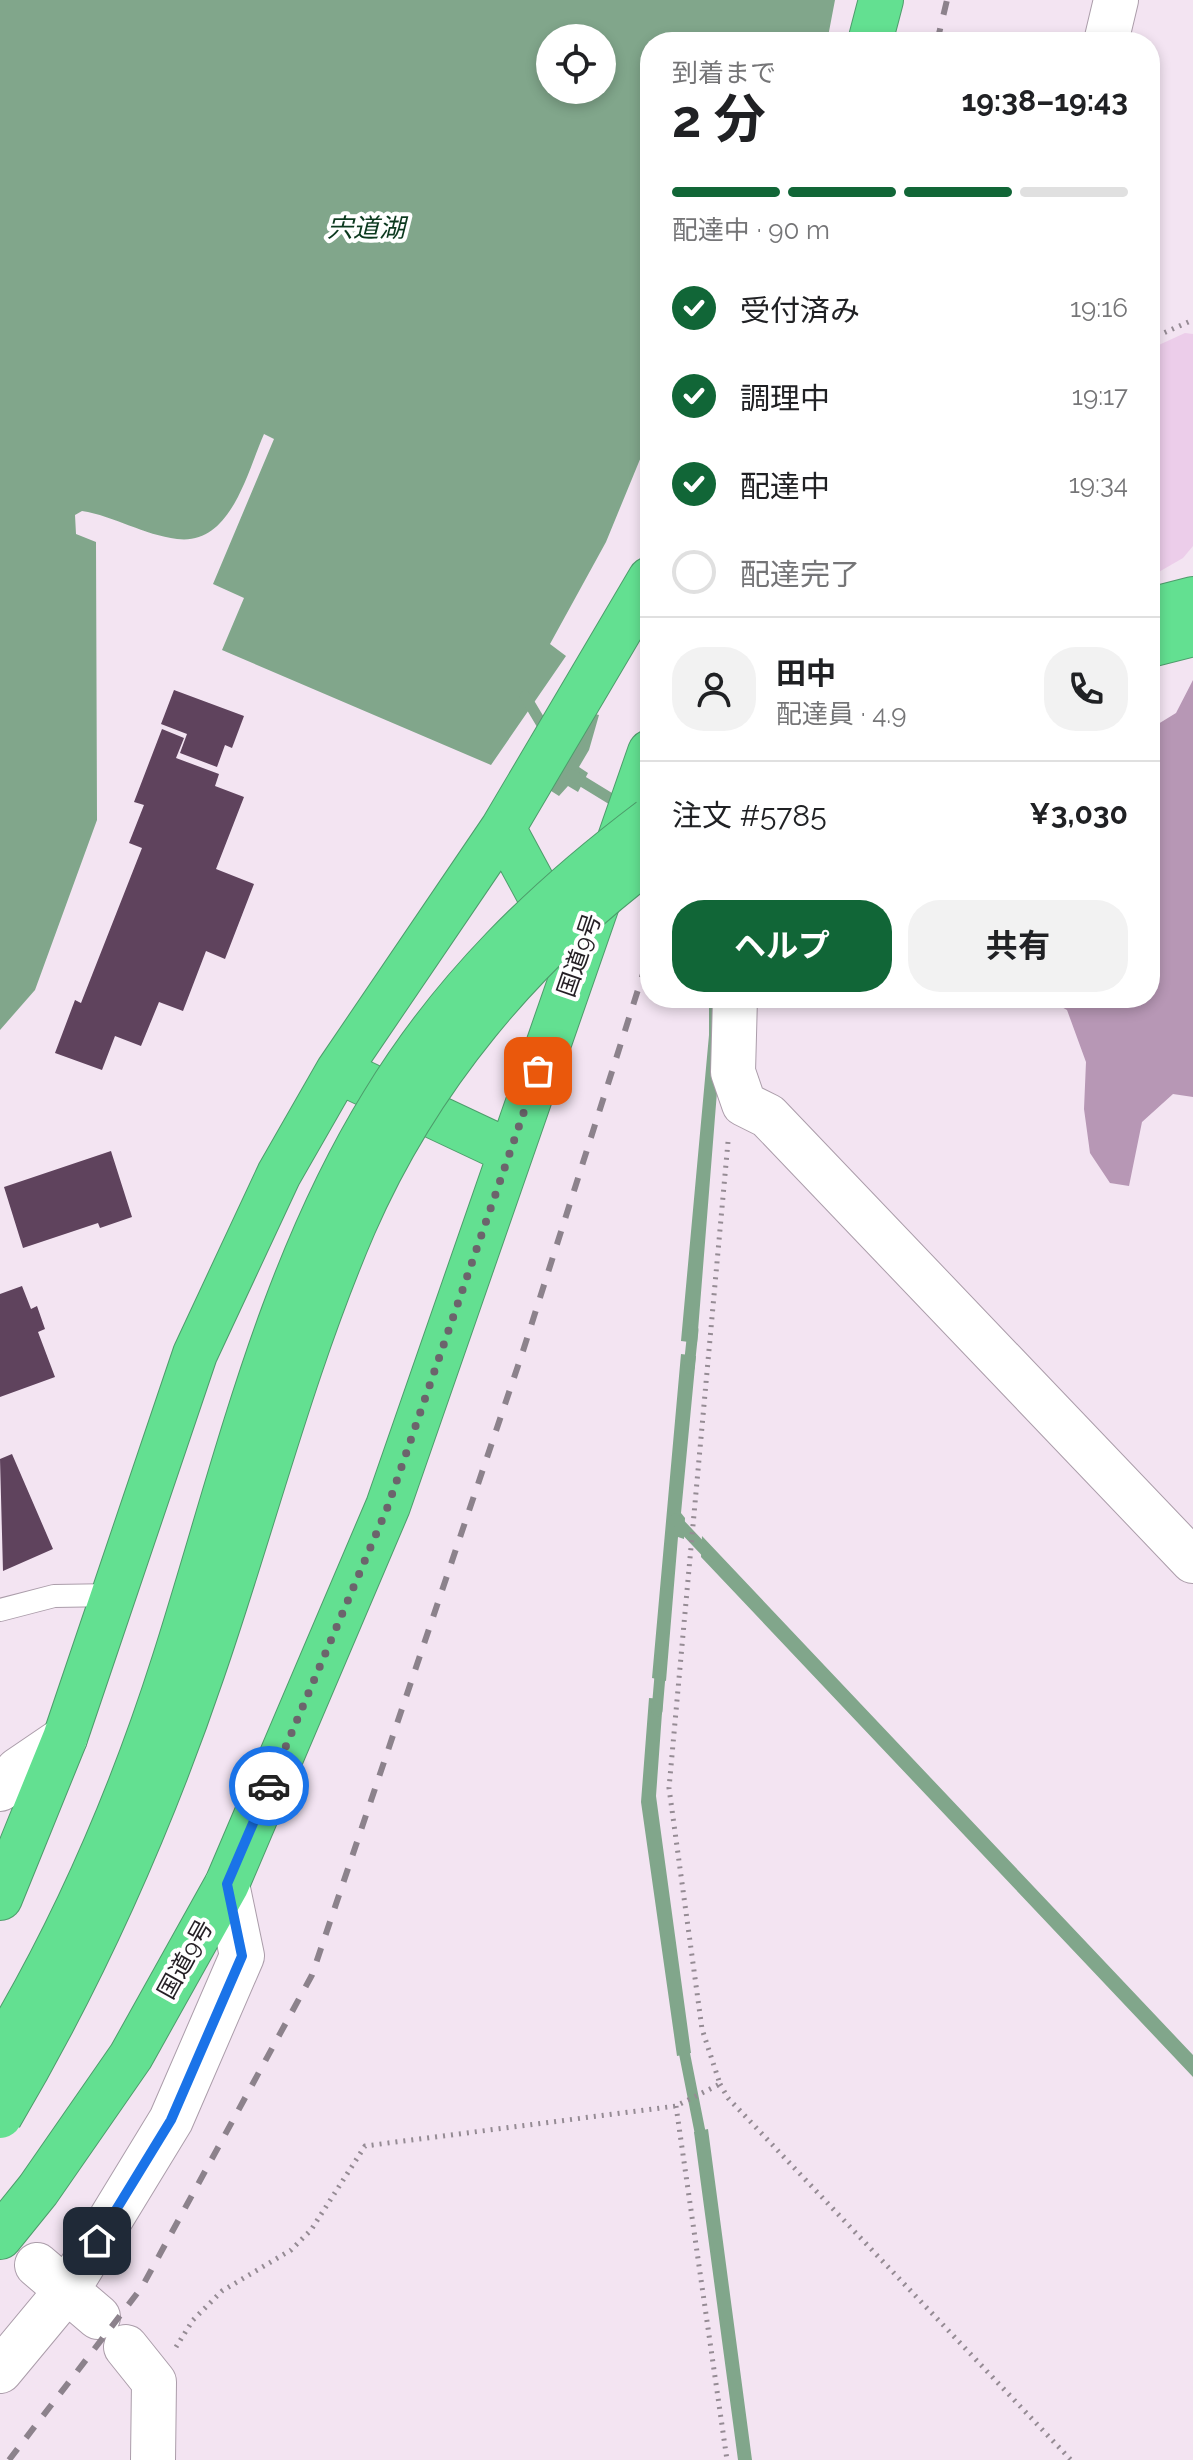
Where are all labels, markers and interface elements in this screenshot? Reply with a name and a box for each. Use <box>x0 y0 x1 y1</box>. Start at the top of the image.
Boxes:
map controls <box>536 24 616 104</box>
button: locate <box>536 24 616 104</box>
text: 到着まで <box>672 58 776 88</box>
text: 19:38–19:43 <box>961 83 1128 118</box>
text: 2 分 <box>672 88 766 149</box>
water label: 宍道湖 <box>327 213 409 243</box>
text: 配達中 · 90 m <box>672 215 830 245</box>
icon: check <box>672 286 716 330</box>
text: 受付済み <box>740 293 860 328</box>
text: 19:16 <box>1070 293 1128 323</box>
icon: check <box>672 374 716 418</box>
text: 調理中 <box>740 381 830 416</box>
text: 19:17 <box>1072 381 1128 411</box>
icon: check <box>672 462 716 506</box>
text: 配達中 <box>740 469 830 504</box>
text: 19:34 <box>1069 469 1128 499</box>
text: 配達完了 <box>740 557 860 592</box>
button: person <box>672 647 756 731</box>
button: phone <box>1044 647 1128 731</box>
text: 田中 <box>776 656 836 691</box>
text: 配達員 · 4.9 <box>776 699 907 729</box>
text: ¥3,030 <box>1029 796 1128 831</box>
text: 注文 #5785 <box>672 798 827 833</box>
button: ヘルプ <box>672 900 892 992</box>
button: 共有 <box>908 900 1128 992</box>
street label: 国道9号 <box>551 910 607 1000</box>
pin <box>504 1037 572 1105</box>
icon: bag <box>516 1049 560 1093</box>
courier <box>229 1746 309 1826</box>
icon: car <box>247 1764 291 1808</box>
street label: 国道9号 <box>151 1914 219 2004</box>
pin <box>63 2207 131 2275</box>
icon: home <box>75 2219 119 2263</box>

